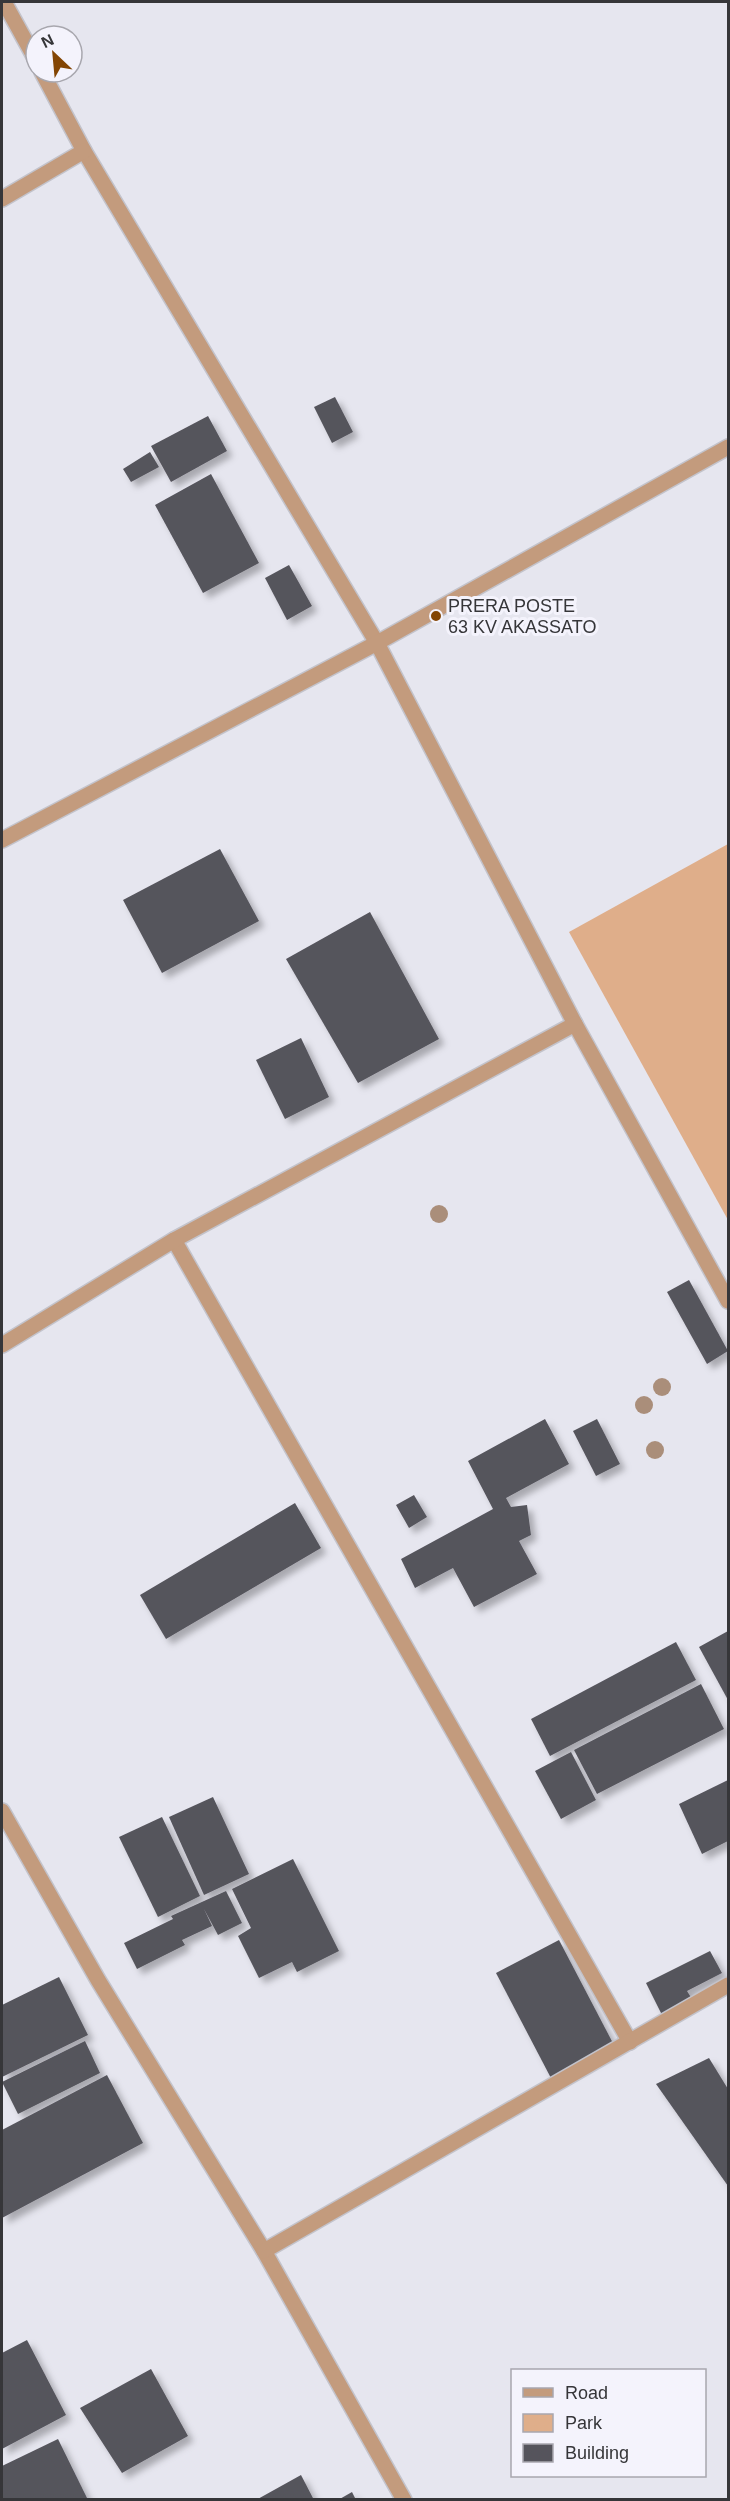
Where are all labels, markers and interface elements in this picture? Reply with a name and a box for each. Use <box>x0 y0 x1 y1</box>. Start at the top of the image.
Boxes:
north arrow <box>24 24 84 84</box>
text: N <box>39 31 57 51</box>
place label: PRERA POSTE 63 KV AKASSATO <box>448 596 596 637</box>
marker: PRERA POSTE 63 KV AKASSATO <box>429 609 443 623</box>
legend <box>511 2369 706 2477</box>
text: Road <box>565 2383 608 2403</box>
text: Park <box>565 2413 603 2433</box>
text: Building <box>565 2443 629 2463</box>

